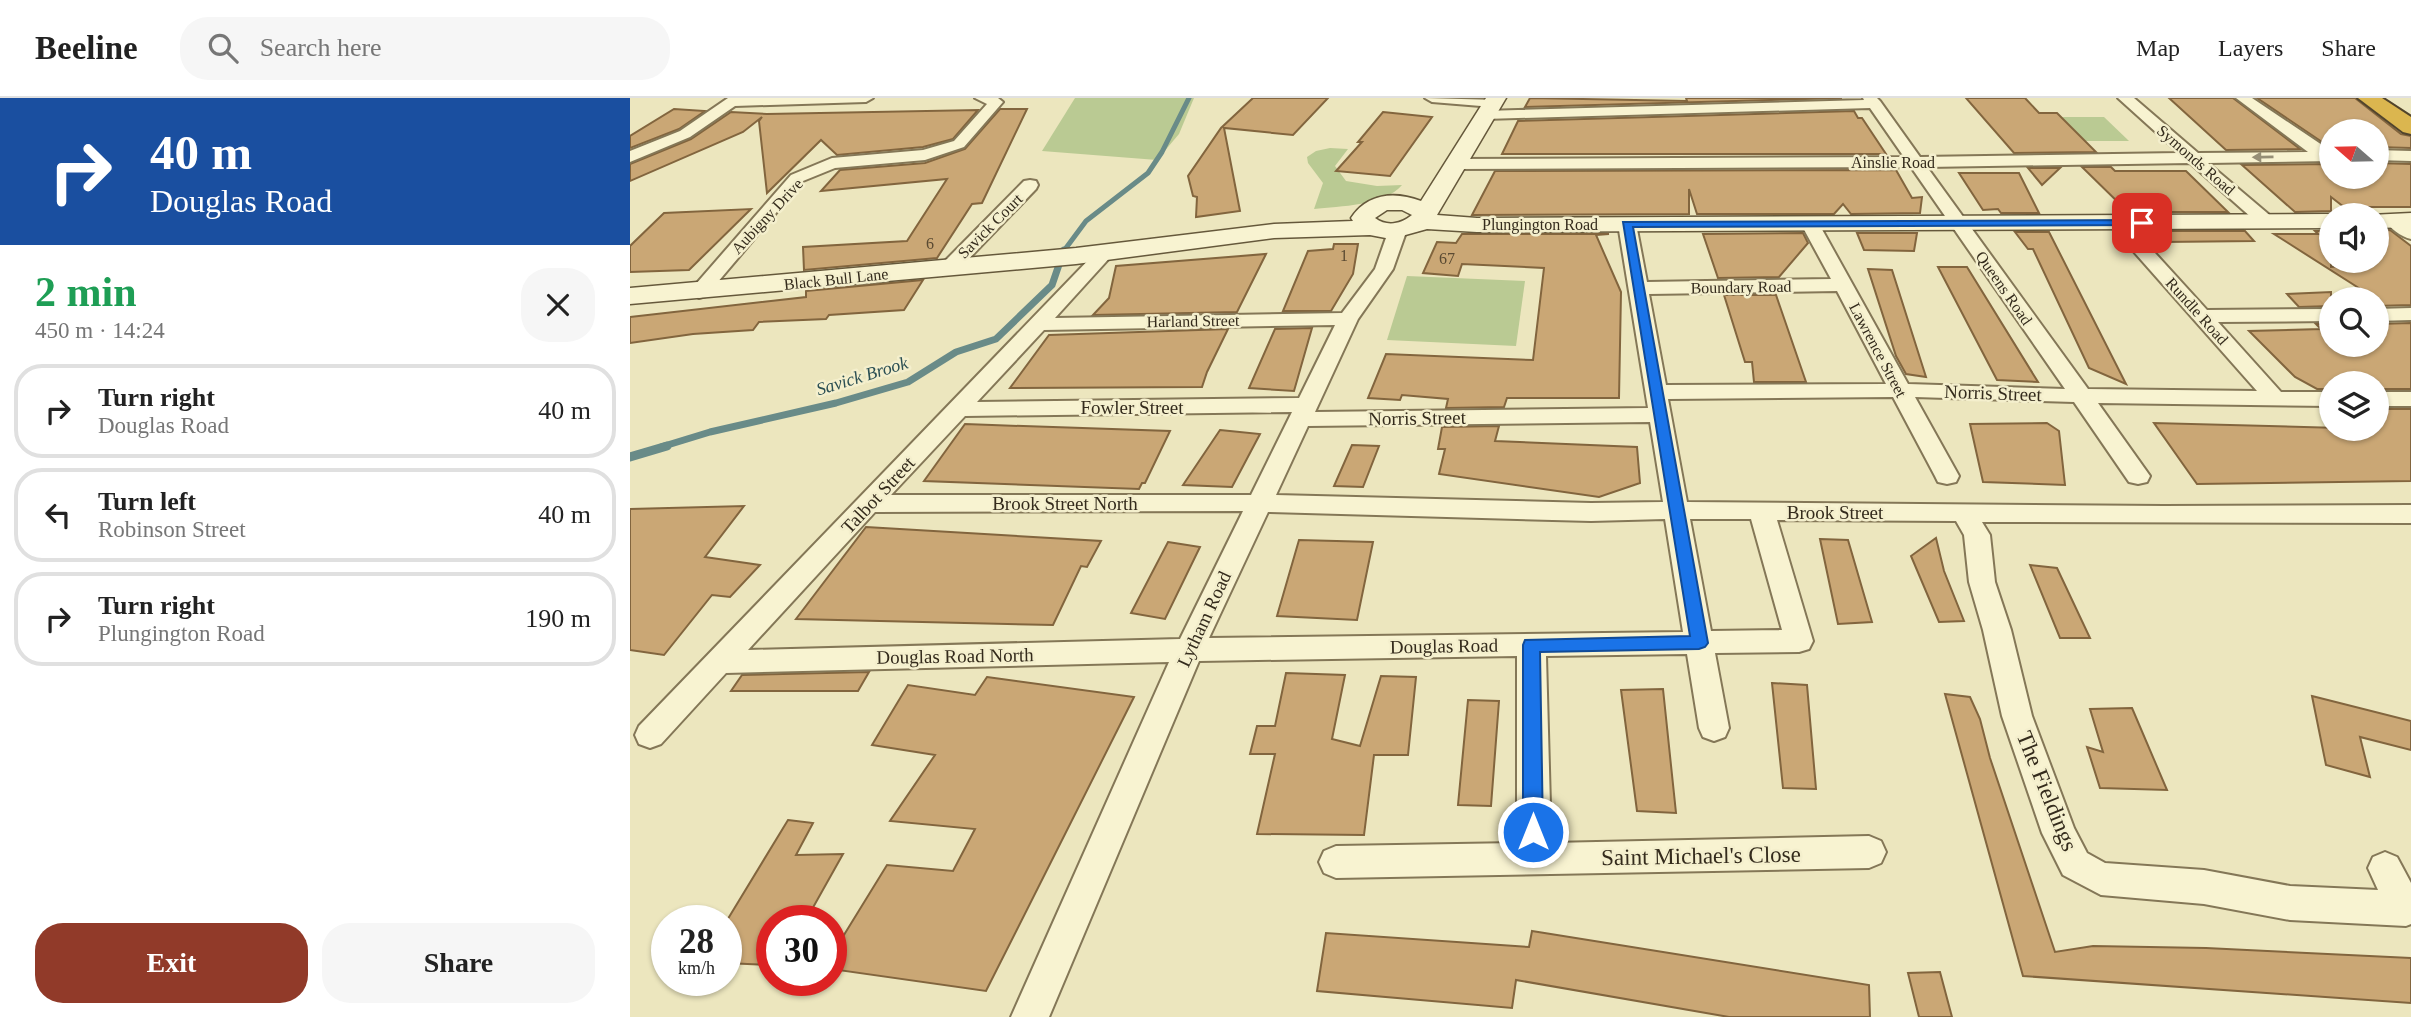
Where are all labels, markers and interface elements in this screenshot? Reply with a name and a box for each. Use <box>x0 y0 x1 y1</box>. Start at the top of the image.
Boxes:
search box <box>180 17 670 80</box>
icon: search <box>204 29 242 67</box>
text: Beeline <box>35 30 138 66</box>
text: Search here <box>260 33 382 62</box>
text: Map <box>2136 35 2180 61</box>
text: Layers <box>2218 35 2283 61</box>
text: Share <box>2321 35 2376 61</box>
north arrow <box>2319 119 2389 189</box>
map controls <box>2319 119 2389 441</box>
street label: Symonds Road <box>2153 122 2238 199</box>
text: 40 m <box>150 125 252 180</box>
icon: right <box>35 126 126 217</box>
one-way arrow <box>2252 151 2274 163</box>
street label: Ainslie Road <box>1851 154 1935 171</box>
street label: Aubigny Drive <box>728 175 807 258</box>
text: Douglas Road <box>150 183 332 219</box>
street label: Savick Court <box>954 190 1026 262</box>
pin <box>2112 193 2172 253</box>
button: sound <box>2319 203 2389 273</box>
icon: arrive <box>2123 204 2161 242</box>
street label: Plungington Road <box>1482 216 1598 234</box>
house number: 6 <box>926 235 934 252</box>
house number: 1 <box>1340 247 1348 264</box>
street label: Queens Road <box>1972 248 2036 328</box>
house number: 67 <box>1439 250 1455 267</box>
street label: Black Bull Lane <box>783 265 889 293</box>
button: close <box>521 268 595 342</box>
text: 2 min <box>35 269 137 315</box>
street label: Rundle Road <box>2163 274 2231 348</box>
street label: Boundary Road <box>1690 278 1792 297</box>
button: search <box>2319 287 2389 357</box>
street label: Lawrence Street <box>1846 300 1910 401</box>
street label: Harland Street <box>1146 312 1240 330</box>
text: 450 m · 14:24 <box>35 318 165 343</box>
water label: Savick Brook <box>814 352 911 399</box>
button: layers <box>2319 371 2389 441</box>
street label: Norris Street <box>1944 381 2043 405</box>
text: Turn right <box>98 383 215 412</box>
icon: right <box>39 392 77 430</box>
text: 40 m <box>538 396 591 425</box>
street label: Fowler Street <box>1081 397 1184 418</box>
street label: Norris Street <box>1368 407 1467 429</box>
text: Douglas Road <box>98 413 229 438</box>
street label: Talbot Street <box>837 452 919 538</box>
text: Turn left <box>98 487 196 516</box>
street label: Brook Street North <box>992 493 1138 514</box>
icon: left <box>39 496 77 534</box>
text: 40 m <box>538 500 591 529</box>
street label: Brook Street <box>1787 502 1884 523</box>
text: Robinson Street <box>98 517 246 542</box>
street label: Lytham Road <box>1173 567 1235 670</box>
text: Turn right <box>98 591 215 620</box>
icon: right <box>39 600 77 638</box>
text: 190 m <box>525 604 591 633</box>
text: Plungington Road <box>98 621 265 646</box>
street label: Douglas Road <box>1390 635 1499 657</box>
street label: Douglas Road North <box>876 644 1034 668</box>
street label: The Fieldings <box>2012 727 2082 855</box>
position arrow <box>1496 795 1570 869</box>
street label: Saint Michael's Close <box>1601 842 1801 870</box>
speed limit sign: 30 <box>756 905 847 996</box>
text: 28 <box>679 922 714 961</box>
button: Exit <box>35 923 308 1003</box>
button: Share <box>322 923 595 1003</box>
text: km/h <box>678 958 715 978</box>

